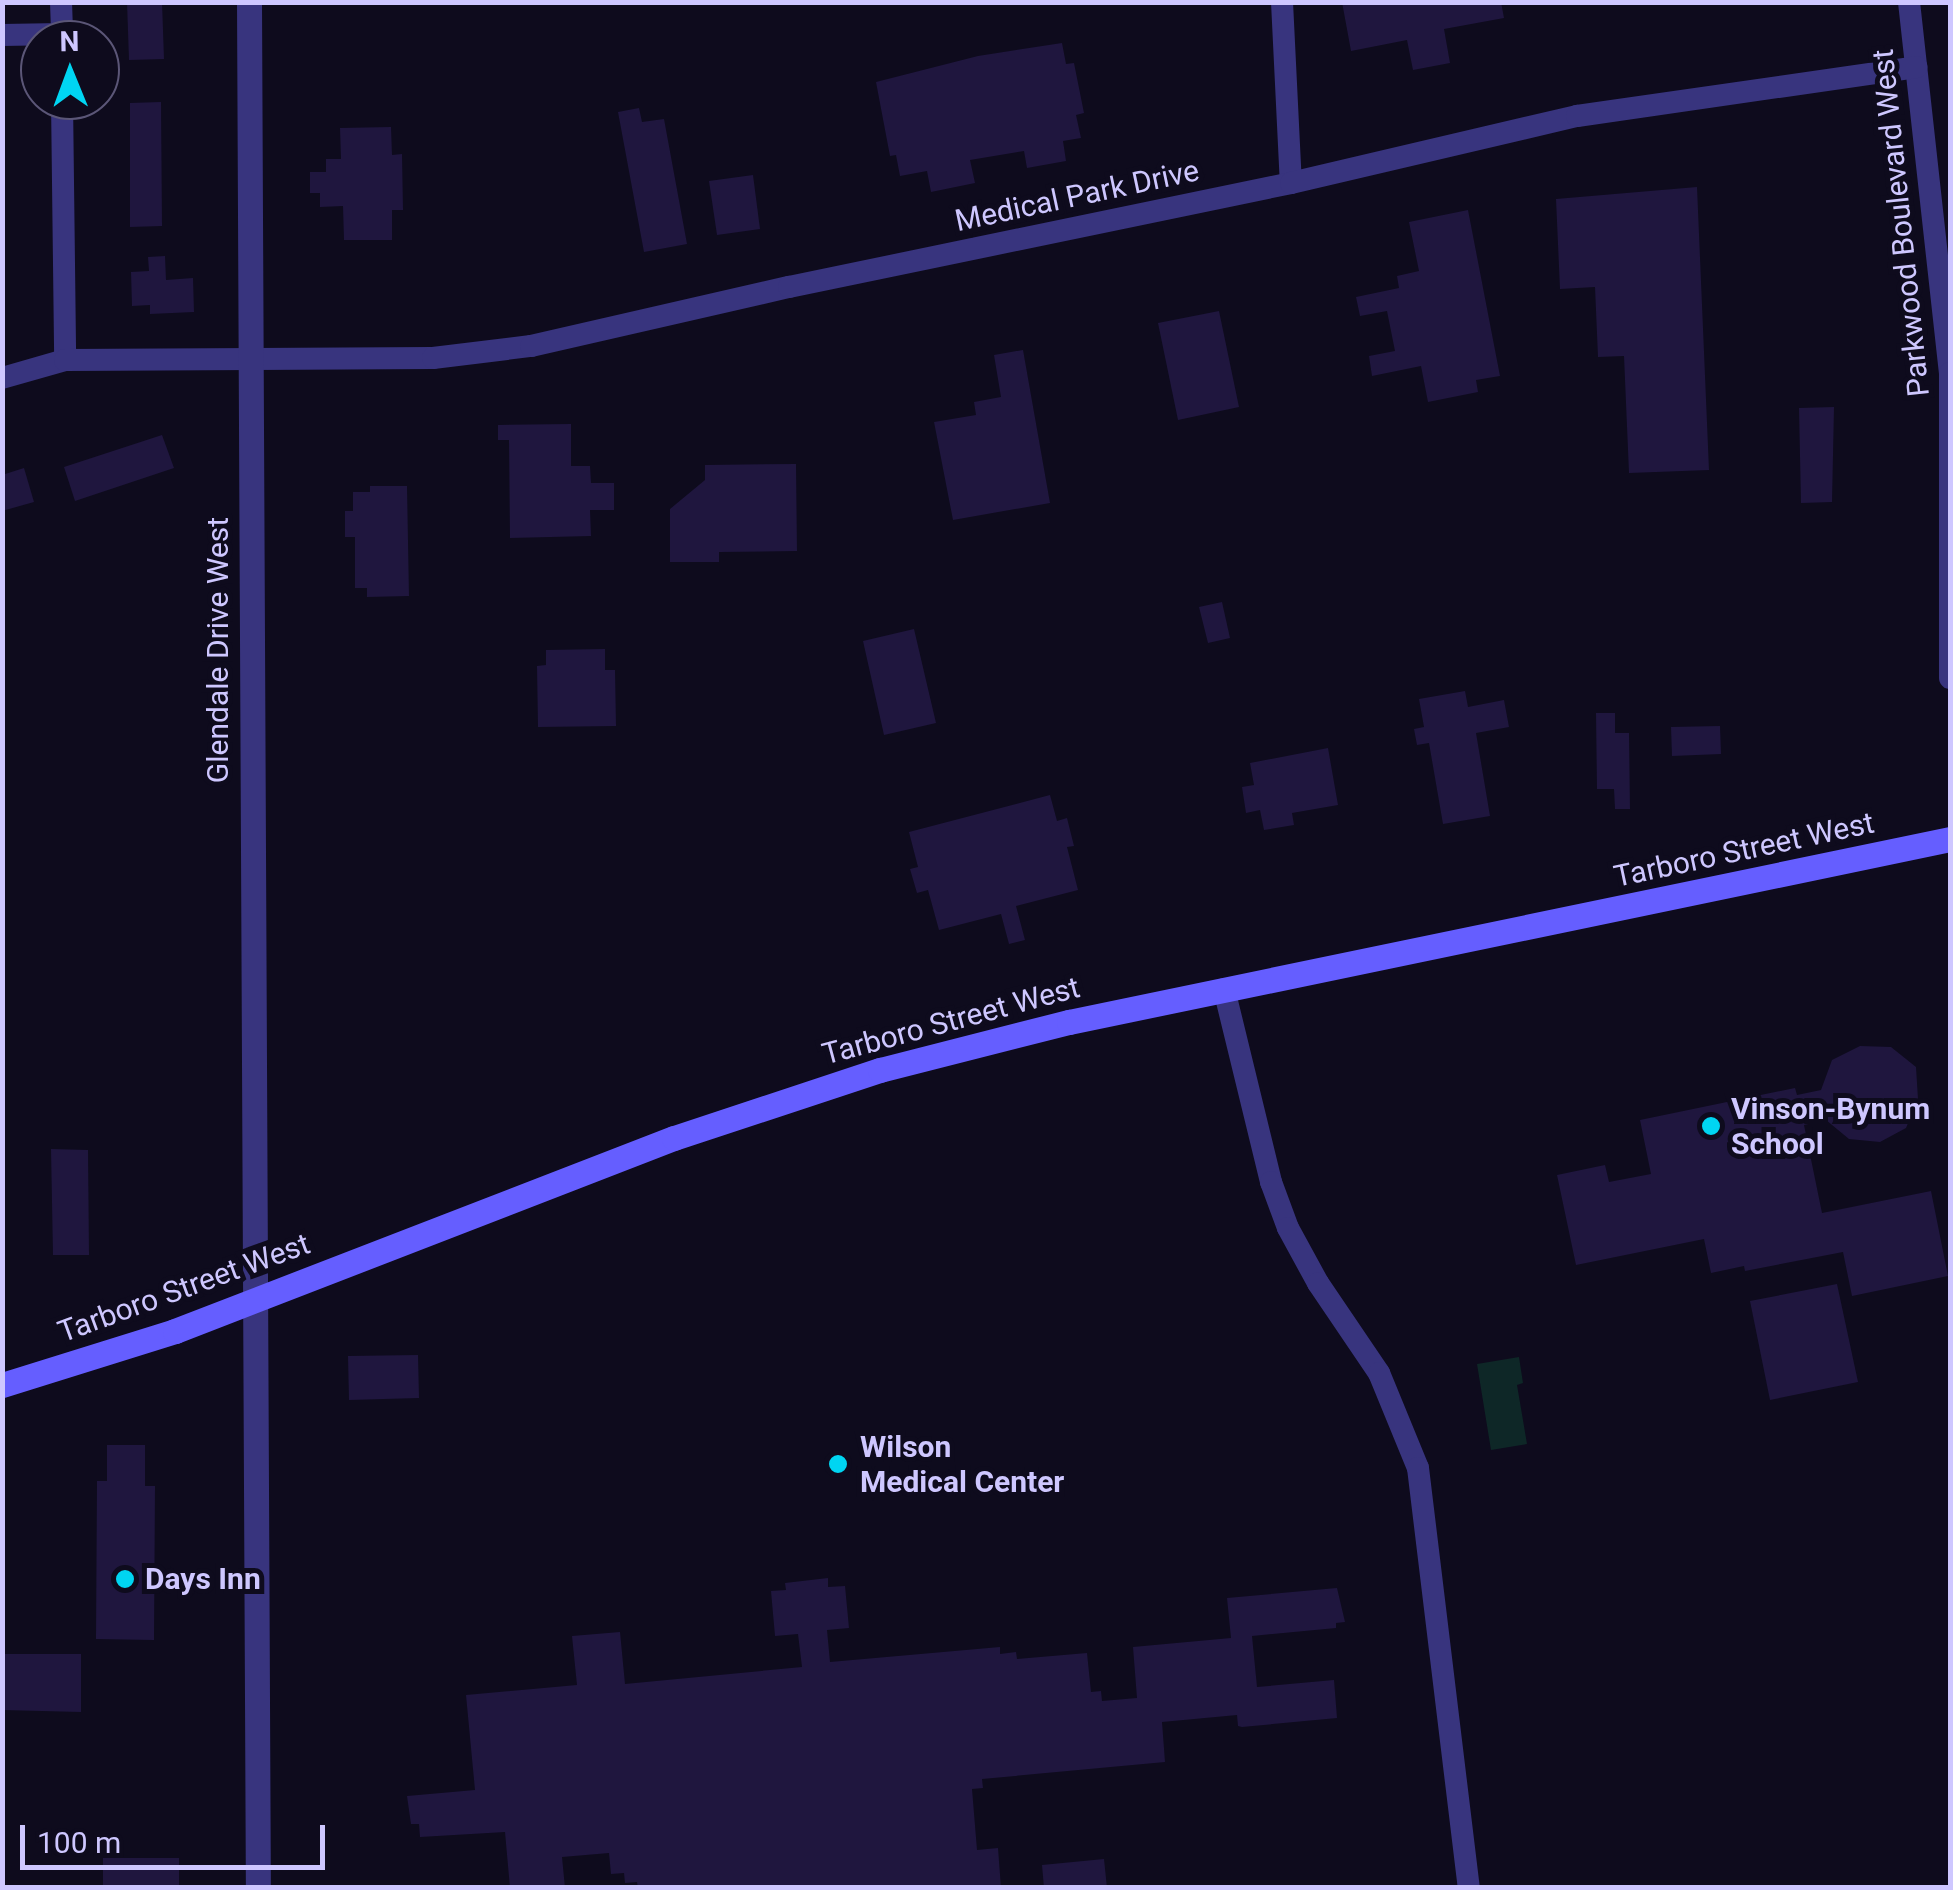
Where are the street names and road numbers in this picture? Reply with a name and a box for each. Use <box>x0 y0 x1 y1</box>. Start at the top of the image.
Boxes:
street label: Parkwood Boulevard West <box>1865 47 1937 399</box>
street label: Medical Park Drive <box>952 153 1202 239</box>
street label: Glendale Drive West <box>200 517 236 783</box>
street label: Tarboro Street West <box>1611 805 1877 895</box>
street label: Tarboro Street West <box>818 969 1084 1073</box>
street label: Tarboro Street West <box>53 1226 315 1350</box>

